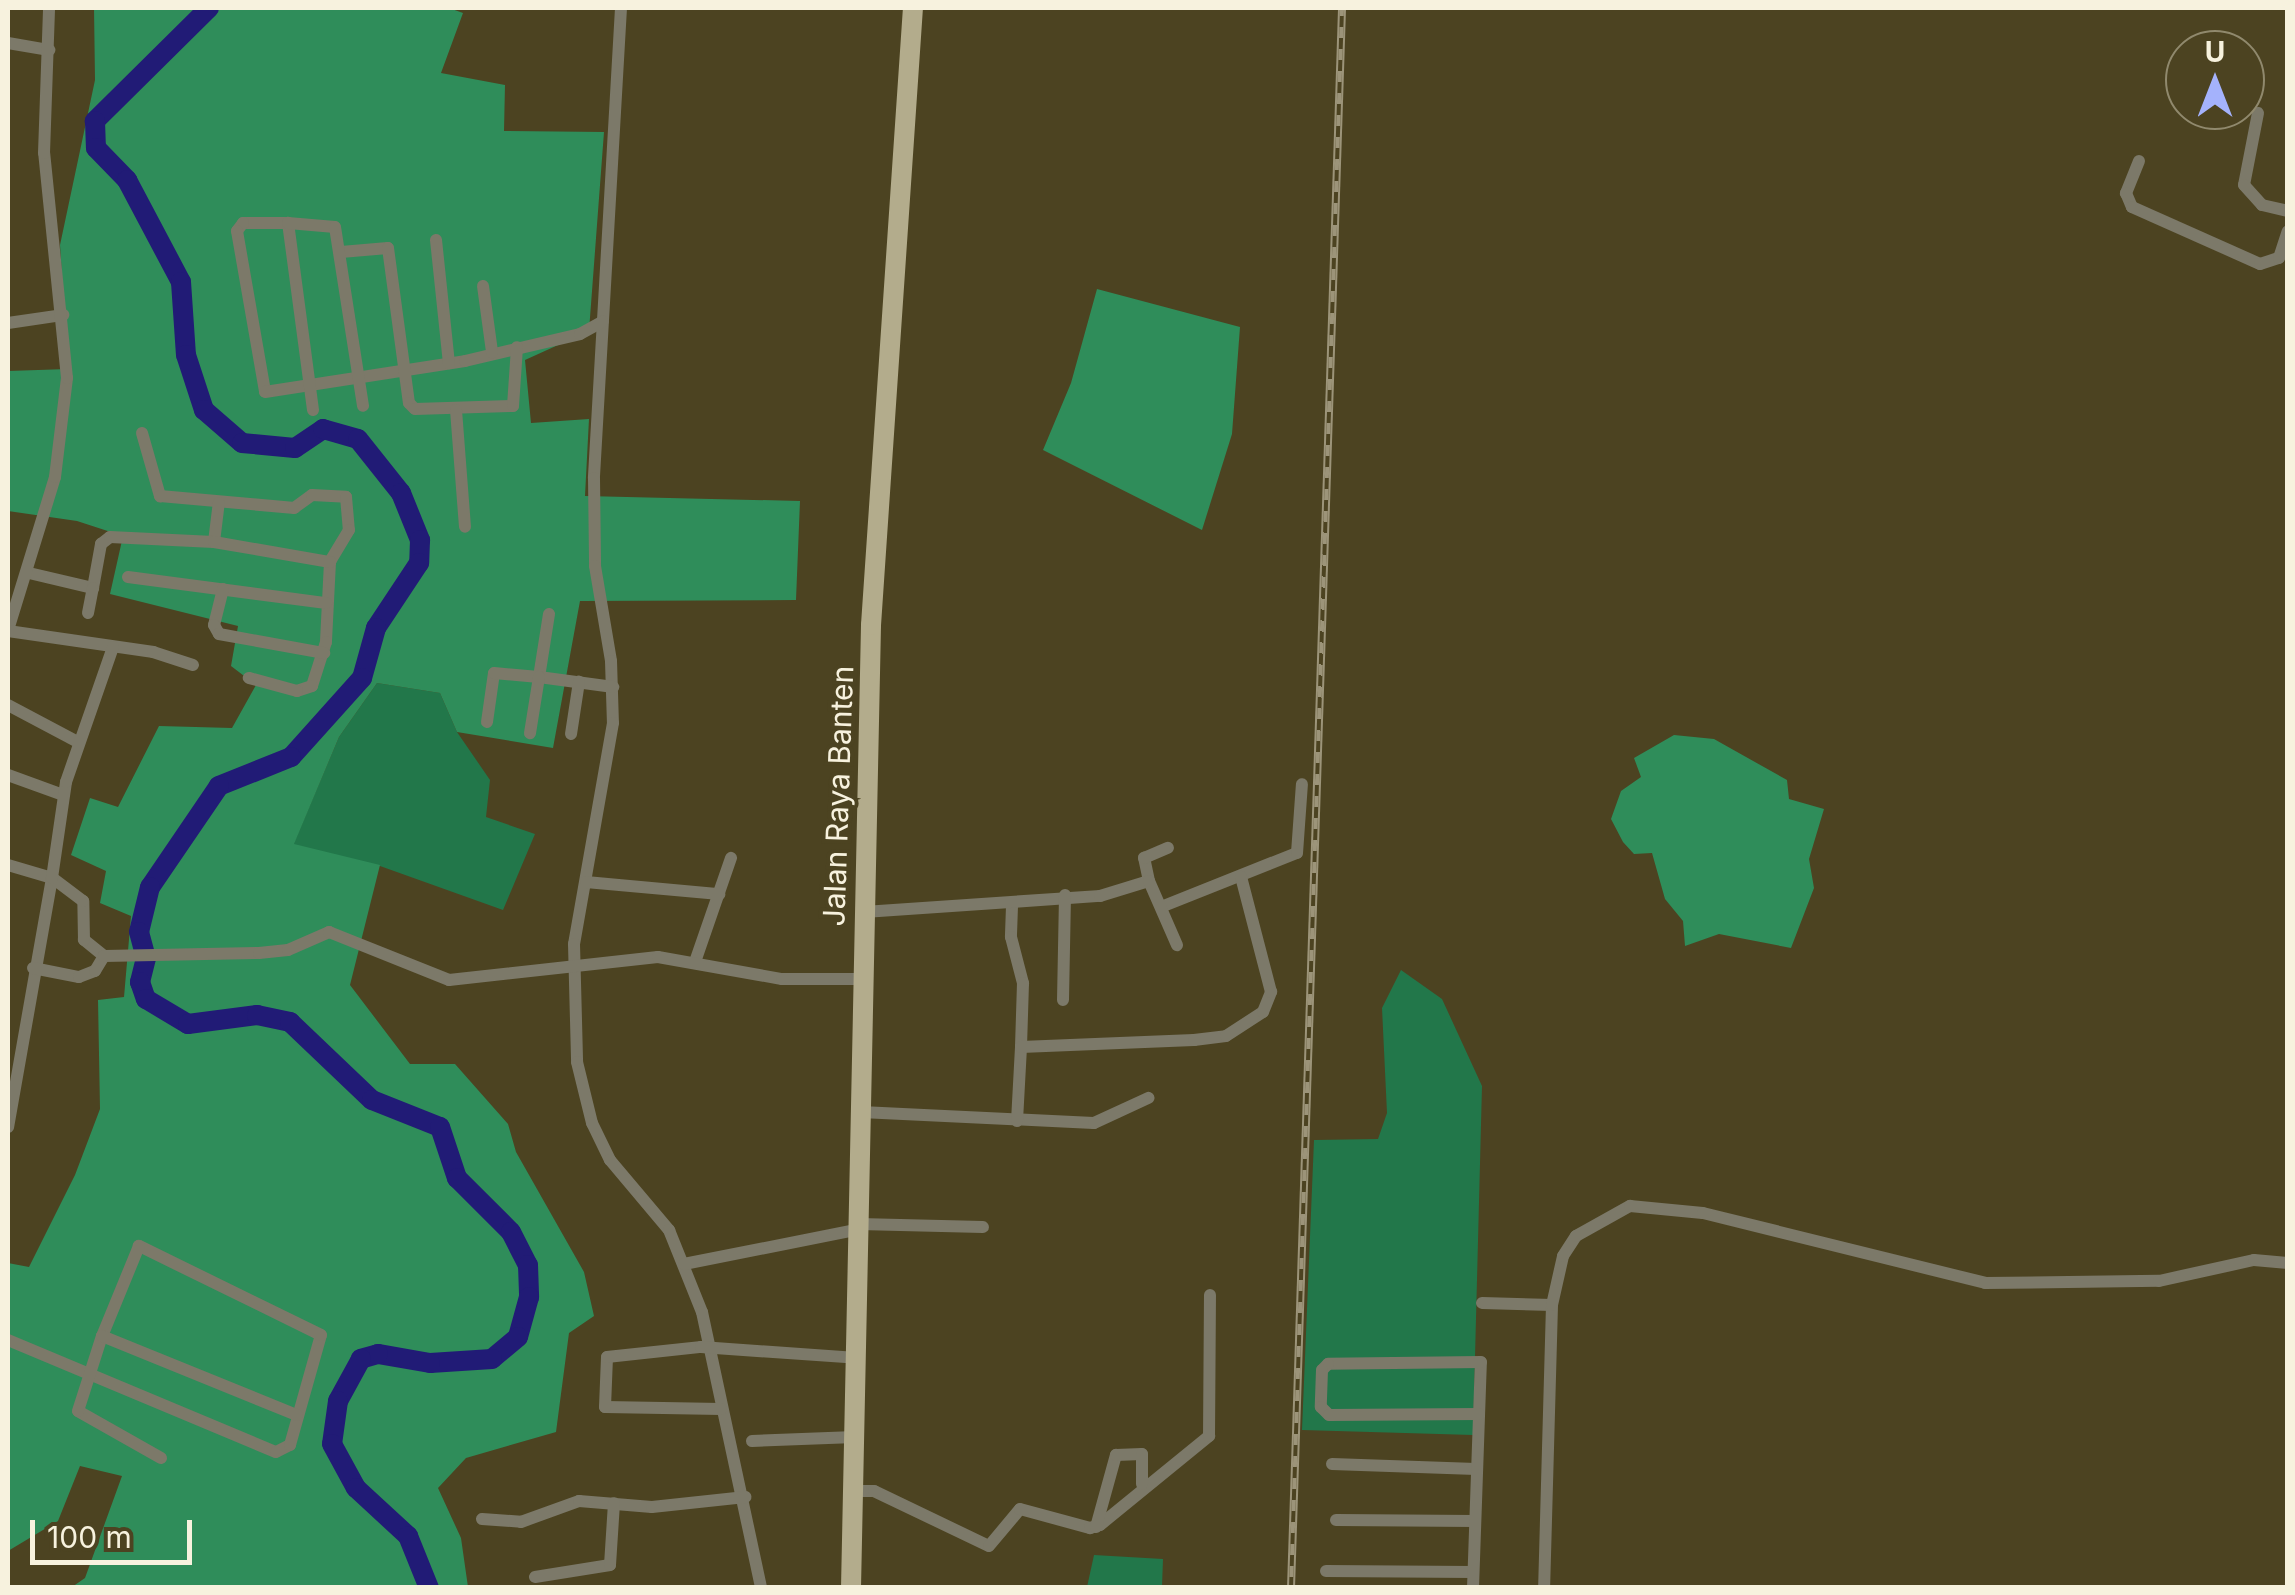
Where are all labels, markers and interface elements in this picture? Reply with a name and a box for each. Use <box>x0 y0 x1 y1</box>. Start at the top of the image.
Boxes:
north arrow <box>2165 30 2265 130</box>
text: U <box>2205 35 2225 69</box>
street label: Jalan Raya Banten <box>815 665 861 927</box>
scale bar <box>35 1500 198 1562</box>
text: 100 m <box>47 1519 132 1555</box>

